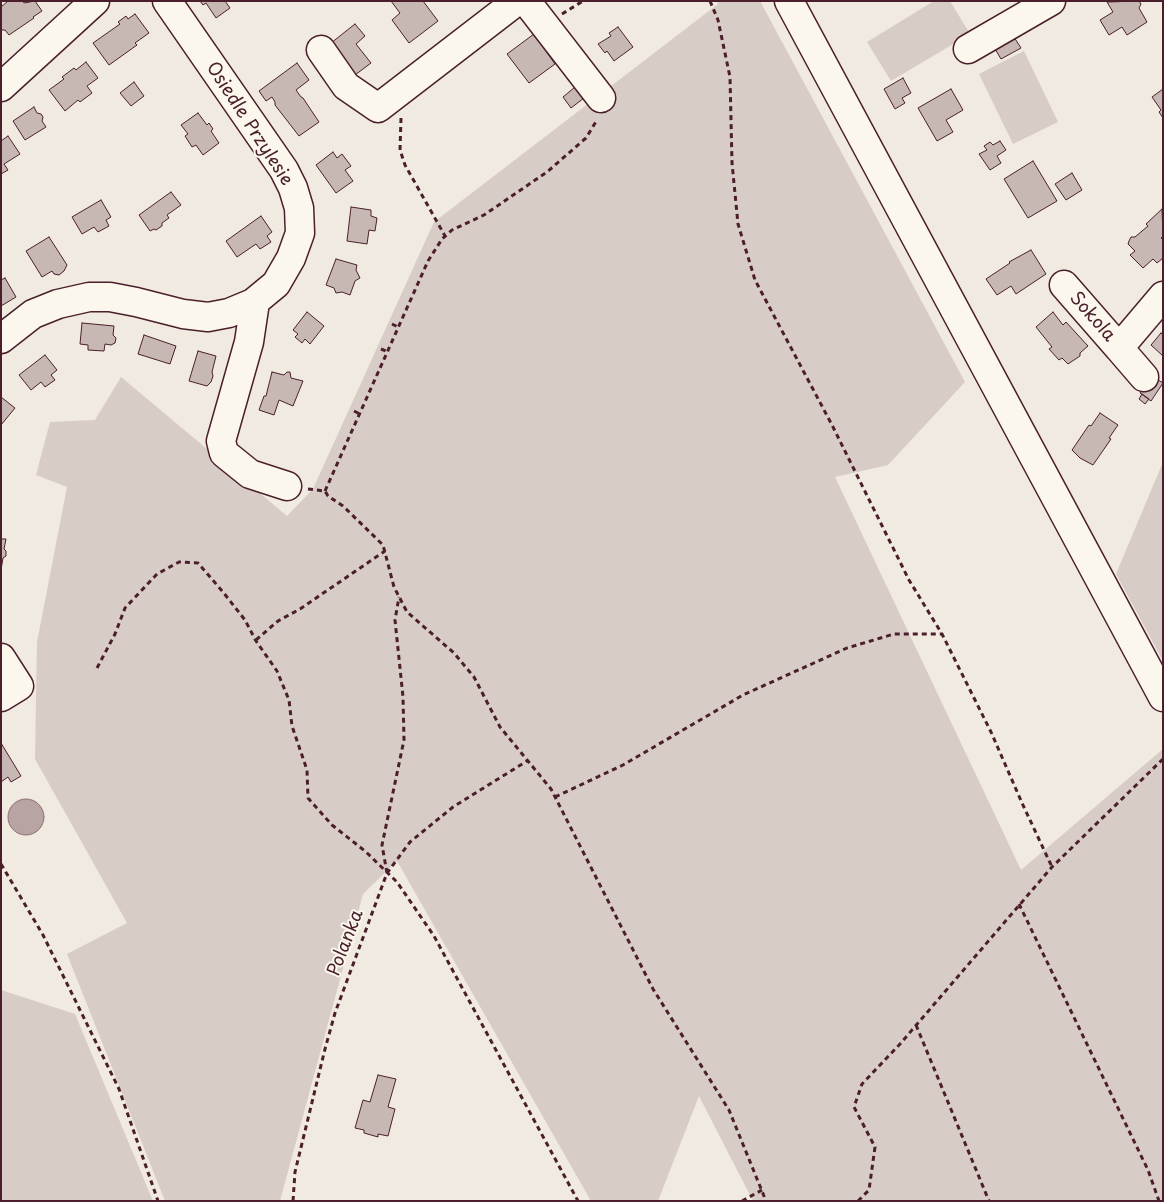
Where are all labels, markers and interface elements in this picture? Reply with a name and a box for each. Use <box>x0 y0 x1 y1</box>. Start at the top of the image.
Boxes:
street label: Osiedle Przylesie <box>201 58 297 190</box>
street label: Sokola <box>1065 288 1119 346</box>
street label: Polanka <box>324 907 368 979</box>

